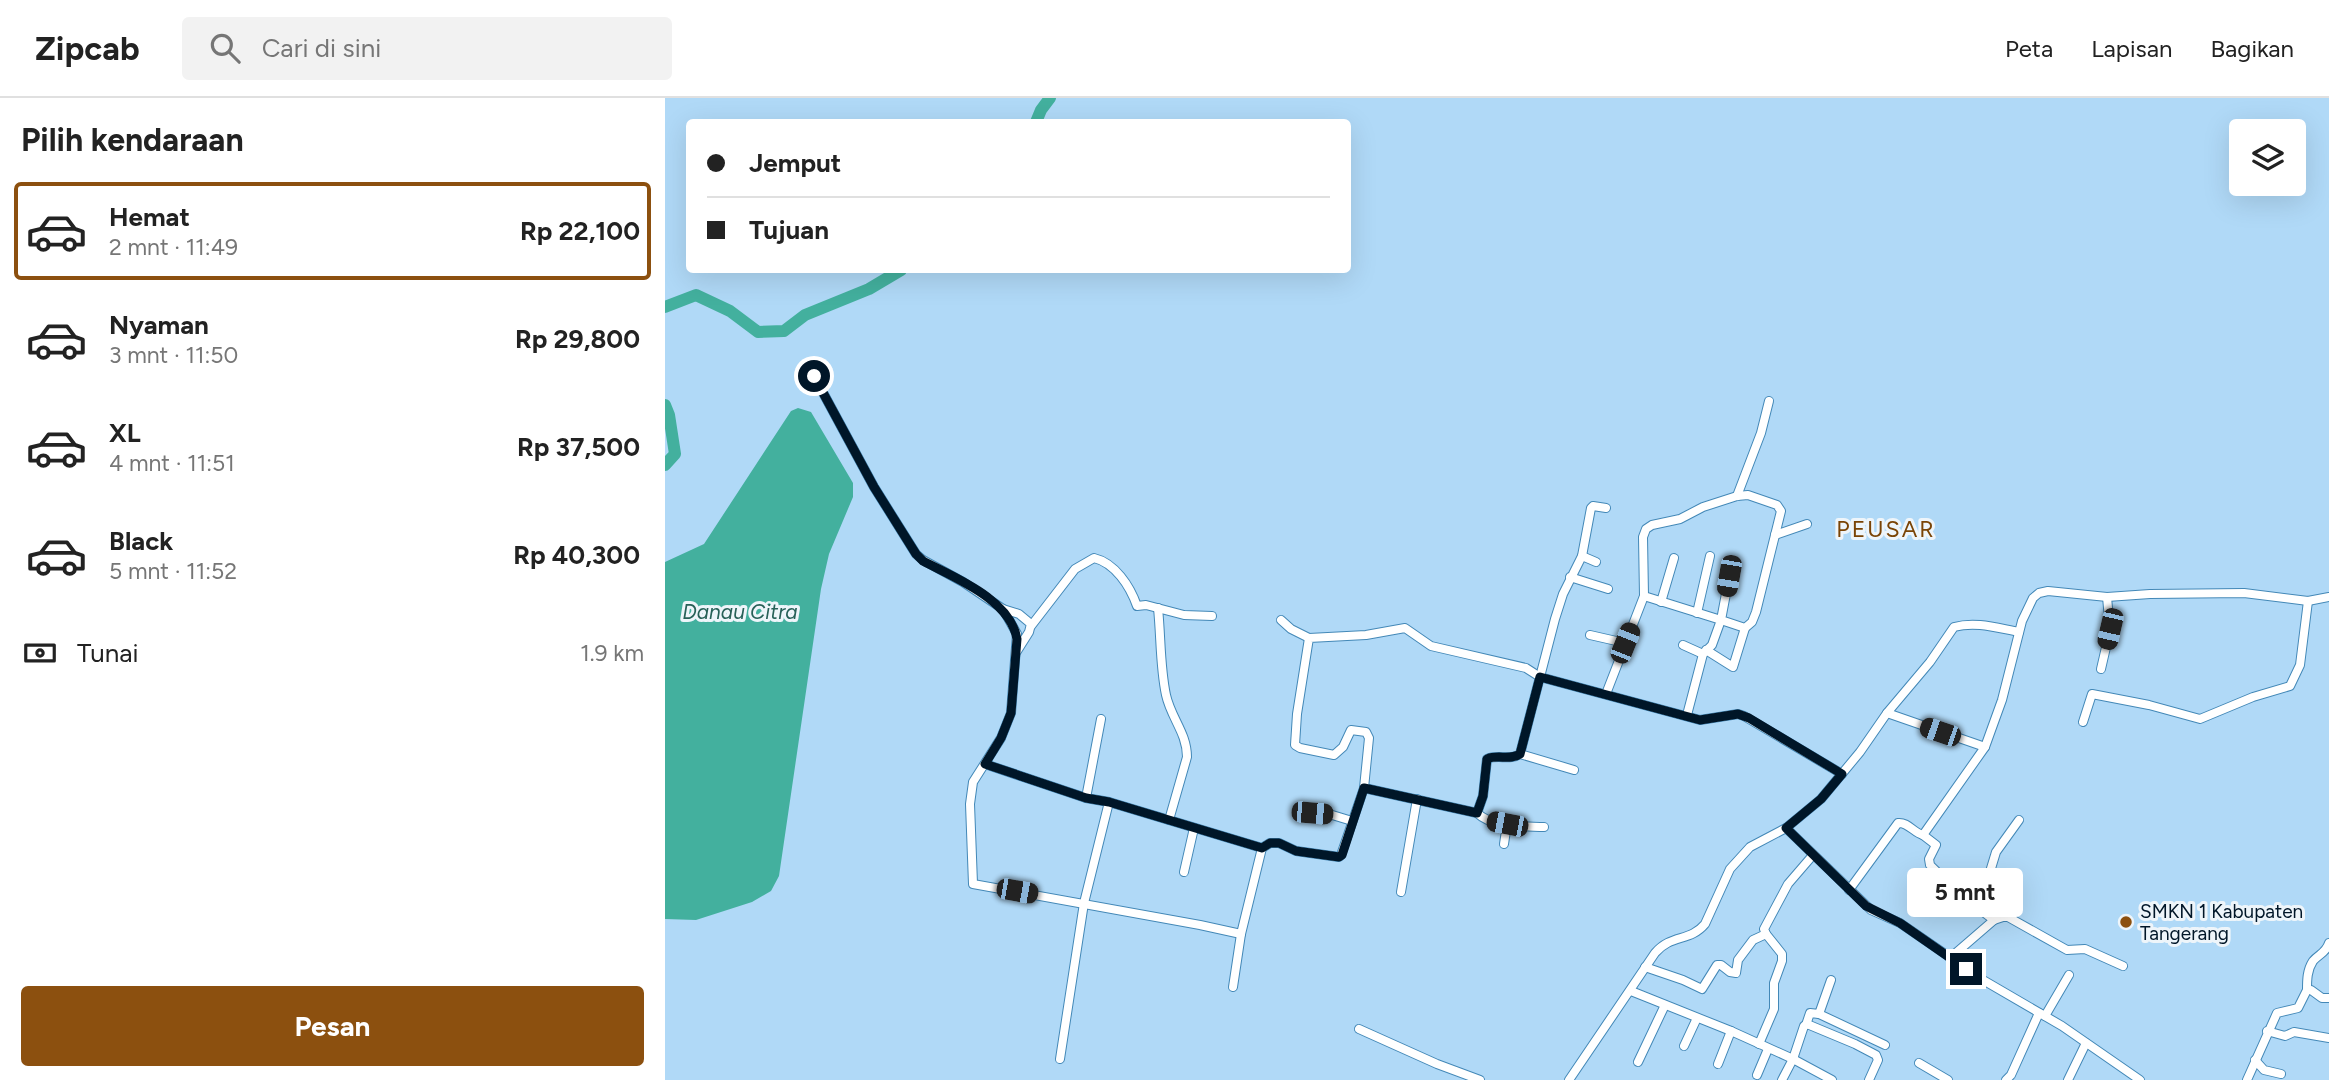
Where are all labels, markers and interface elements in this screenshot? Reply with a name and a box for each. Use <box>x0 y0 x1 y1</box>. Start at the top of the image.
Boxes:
search box <box>182 17 672 80</box>
text: Zipcab <box>35 29 140 68</box>
icon: search <box>206 29 244 67</box>
text: Cari di sini <box>262 32 381 64</box>
text: Peta <box>2005 34 2053 63</box>
text: Lapisan <box>2091 34 2172 63</box>
text: Bagikan <box>2210 34 2294 63</box>
map controls <box>2229 119 2306 196</box>
button: layers <box>2229 119 2306 196</box>
text: Pilih kendaraan <box>21 121 244 159</box>
text: Jemput <box>749 147 841 179</box>
icon: car <box>25 200 88 263</box>
text: Hemat <box>109 201 190 233</box>
text: Tujuan <box>749 214 829 246</box>
text: Rp 22,100 <box>520 215 640 247</box>
text: 2 mnt · 11:49 <box>109 233 238 261</box>
icon: car <box>25 308 88 371</box>
text: Nyaman <box>109 309 209 341</box>
text: Rp 29,800 <box>515 323 640 355</box>
text: 3 mnt · 11:50 <box>109 341 238 369</box>
route start <box>798 360 830 392</box>
icon: car <box>25 416 88 479</box>
text: XL <box>109 417 141 449</box>
text: Rp 37,500 <box>517 431 640 463</box>
text: 4 mnt · 11:51 <box>109 449 235 477</box>
district label: PEUSAR <box>1836 515 1936 543</box>
icon: car <box>25 524 88 587</box>
text: Black <box>109 525 173 557</box>
text: Rp 40,300 <box>513 539 640 571</box>
car <box>1716 553 1743 599</box>
text: 5 mnt · 11:52 <box>109 557 237 585</box>
water label: Danau Citra <box>682 599 798 624</box>
car <box>2096 606 2125 652</box>
car <box>1608 620 1643 666</box>
icon: cash <box>21 634 59 672</box>
text: Tunai <box>77 637 138 669</box>
text: 1.9 km <box>580 639 644 667</box>
car <box>1917 715 1964 749</box>
car <box>1291 801 1334 825</box>
car <box>1485 810 1530 838</box>
callout: 5 mnt <box>1908 868 2024 916</box>
car <box>995 877 1040 905</box>
text: 5 mnt <box>1934 878 1996 906</box>
place label: SMKN 1 Kabupaten Tangerang <box>2140 900 2303 945</box>
marker: SMKN 1 Kabupaten Tangerang <box>2118 914 2134 930</box>
route end <box>1950 953 1982 985</box>
button: Pesan <box>21 986 644 1066</box>

